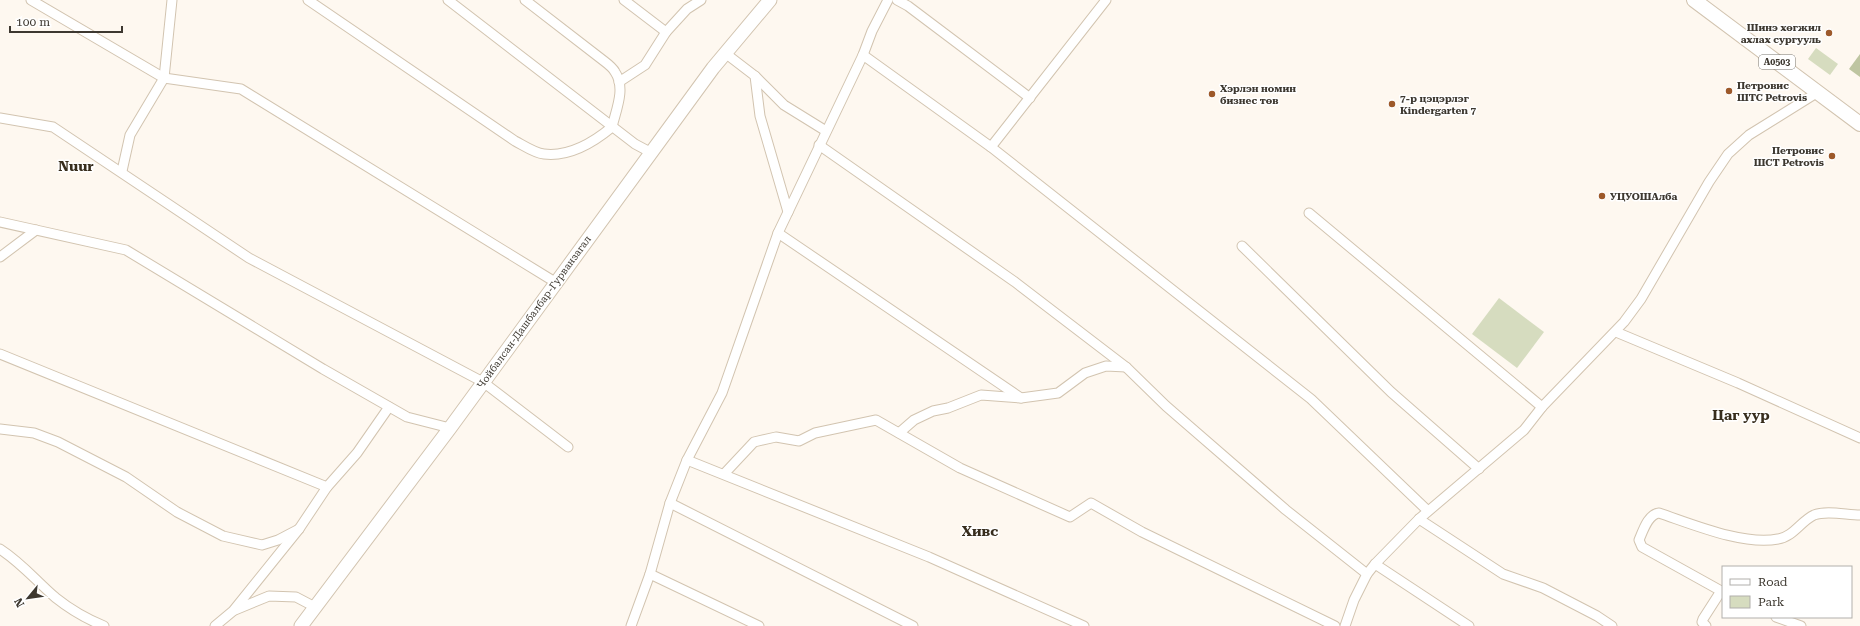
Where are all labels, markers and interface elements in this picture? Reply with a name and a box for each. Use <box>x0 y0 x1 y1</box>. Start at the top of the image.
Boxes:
scale bar <box>10 8 122 34</box>
text: 100 m <box>16 15 50 29</box>
place label: Шинэ хөгжил ахлах сургууль <box>1741 22 1821 45</box>
marker: Шинэ хөгжил ахлах сургууль <box>1824 28 1834 38</box>
road number: A0503 <box>1759 55 1795 69</box>
place label: Петровис ШТС Petrovis <box>1737 80 1807 103</box>
place label: Хэрлэн номин бизнес төв <box>1220 83 1296 106</box>
marker: Петровис ШТС Petrovis <box>1724 86 1734 96</box>
marker: Хэрлэн номин бизнес төв <box>1207 89 1217 99</box>
place label: 7-р цэцэрлэг Kindergarten 7 <box>1400 93 1477 116</box>
marker: 7-р цэцэрлэг Kindergarten 7 <box>1387 99 1397 109</box>
place label: Петровис ШСТ Petrovis <box>1754 145 1824 168</box>
marker: Петровис ШСТ Petrovis <box>1827 151 1837 161</box>
district label: Nuur <box>58 158 94 174</box>
marker: УЦУОШАлба <box>1597 191 1607 201</box>
place label: УЦУОШАлба <box>1610 191 1677 202</box>
street label: Чойбалсан-Дашбалбар-Гурванзагал <box>475 233 593 391</box>
district label: Цаг уур <box>1712 407 1770 423</box>
district label: Хивс <box>962 523 998 539</box>
legend <box>1722 566 1852 618</box>
text: Road <box>1758 575 1788 589</box>
north arrow <box>8 578 48 618</box>
text: N <box>12 595 27 609</box>
text: Park <box>1758 595 1785 609</box>

